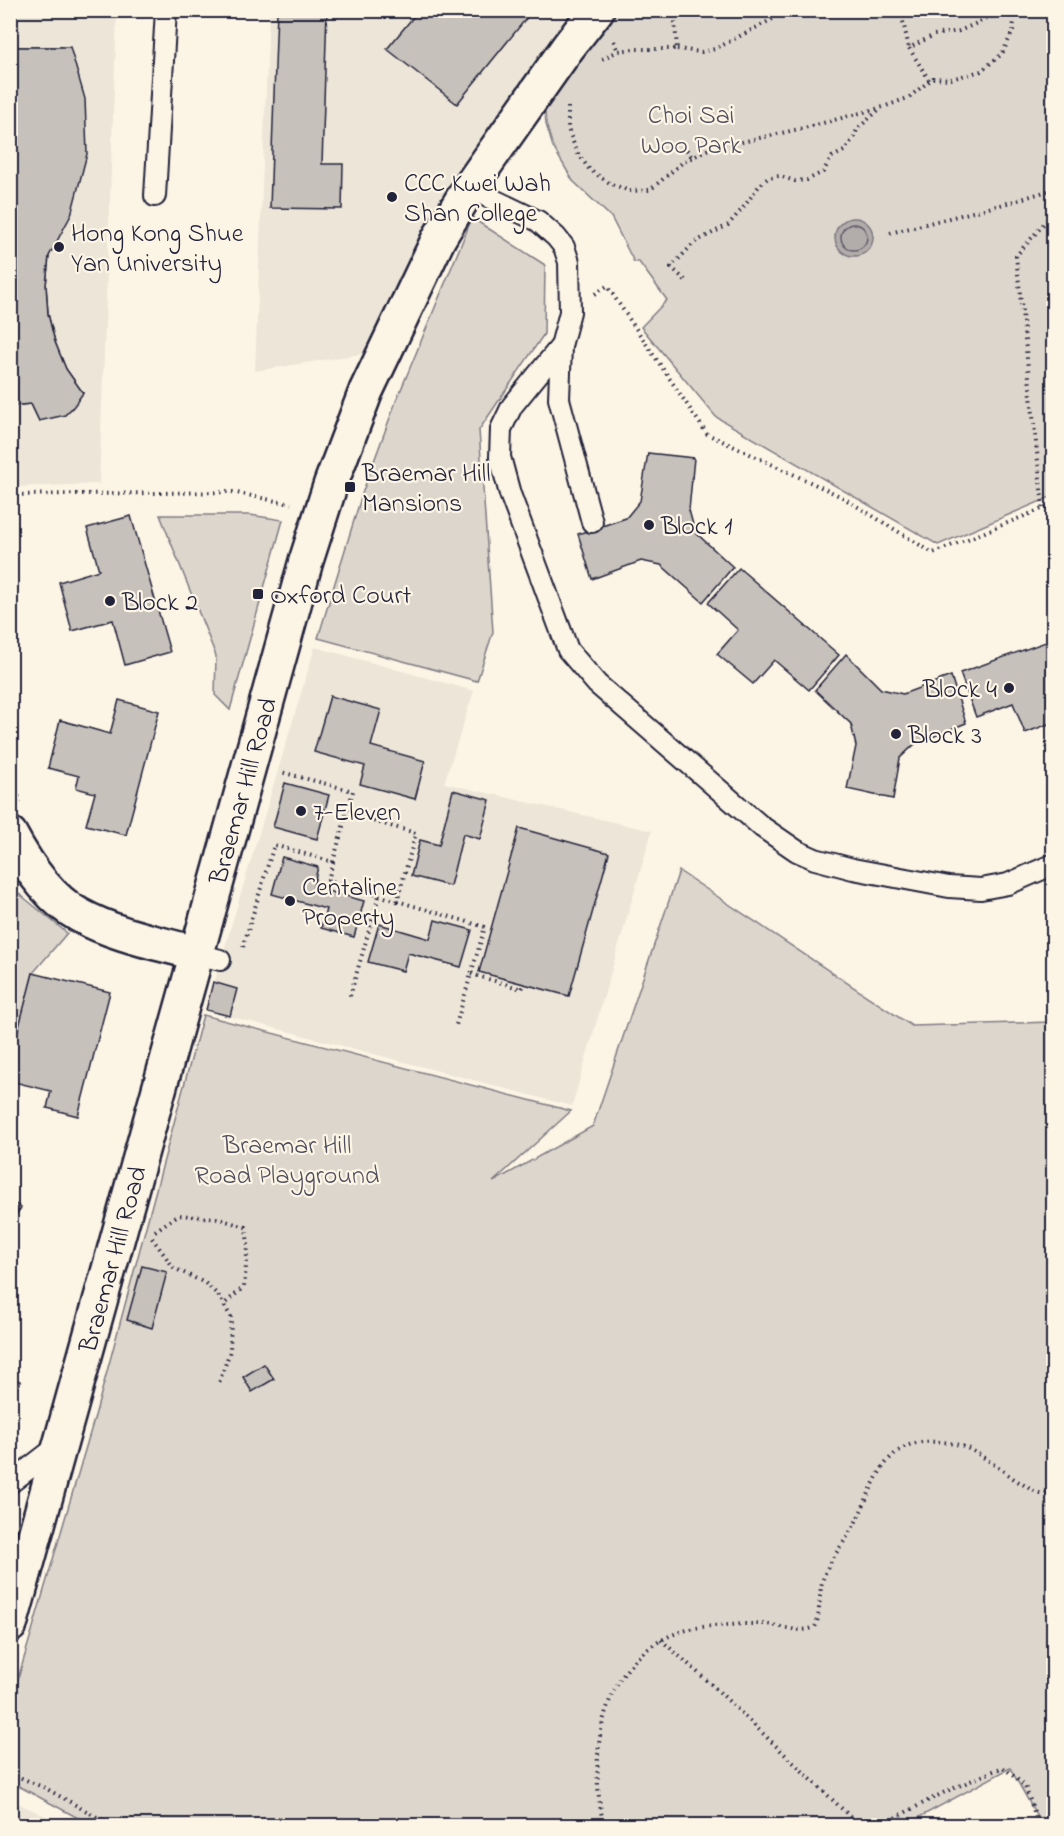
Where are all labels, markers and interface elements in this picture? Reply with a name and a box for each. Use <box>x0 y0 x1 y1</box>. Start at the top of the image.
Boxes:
park label: Choi Sai Woo Park <box>641 98 742 166</box>
place label: CCC Kwei Wah Shan College <box>404 166 551 234</box>
marker: CCC Kwei Wah Shan College <box>385 190 399 204</box>
place label: Hong Kong Shue Yan University <box>71 216 244 284</box>
marker: Hong Kong Shue Yan University <box>52 240 66 254</box>
place label: Braemar Hill Mansions <box>361 456 491 524</box>
marker: Braemar Hill Mansions <box>343 480 357 494</box>
place label: Block 1 <box>660 509 733 547</box>
marker: Block 1 <box>642 518 656 532</box>
place label: Oxford Court <box>270 578 412 616</box>
place label: Block 2 <box>121 585 198 623</box>
marker: Oxford Court <box>251 587 265 601</box>
marker: Block 2 <box>103 594 117 608</box>
place label: Block 4 <box>922 672 997 710</box>
marker: Block 4 <box>1002 681 1016 695</box>
street label: Braemar Hill Road <box>201 694 289 890</box>
place label: Block 3 <box>907 718 982 756</box>
marker: Block 3 <box>889 727 903 741</box>
place label: 7-Eleven <box>313 795 401 833</box>
marker: 7-Eleven <box>294 804 308 818</box>
place label: Centaline Property <box>302 870 397 938</box>
marker: Centaline Property <box>283 894 297 908</box>
park label: Braemar Hill Road Playground <box>195 1128 380 1196</box>
street label: Braemar Hill Road <box>70 1162 159 1358</box>

